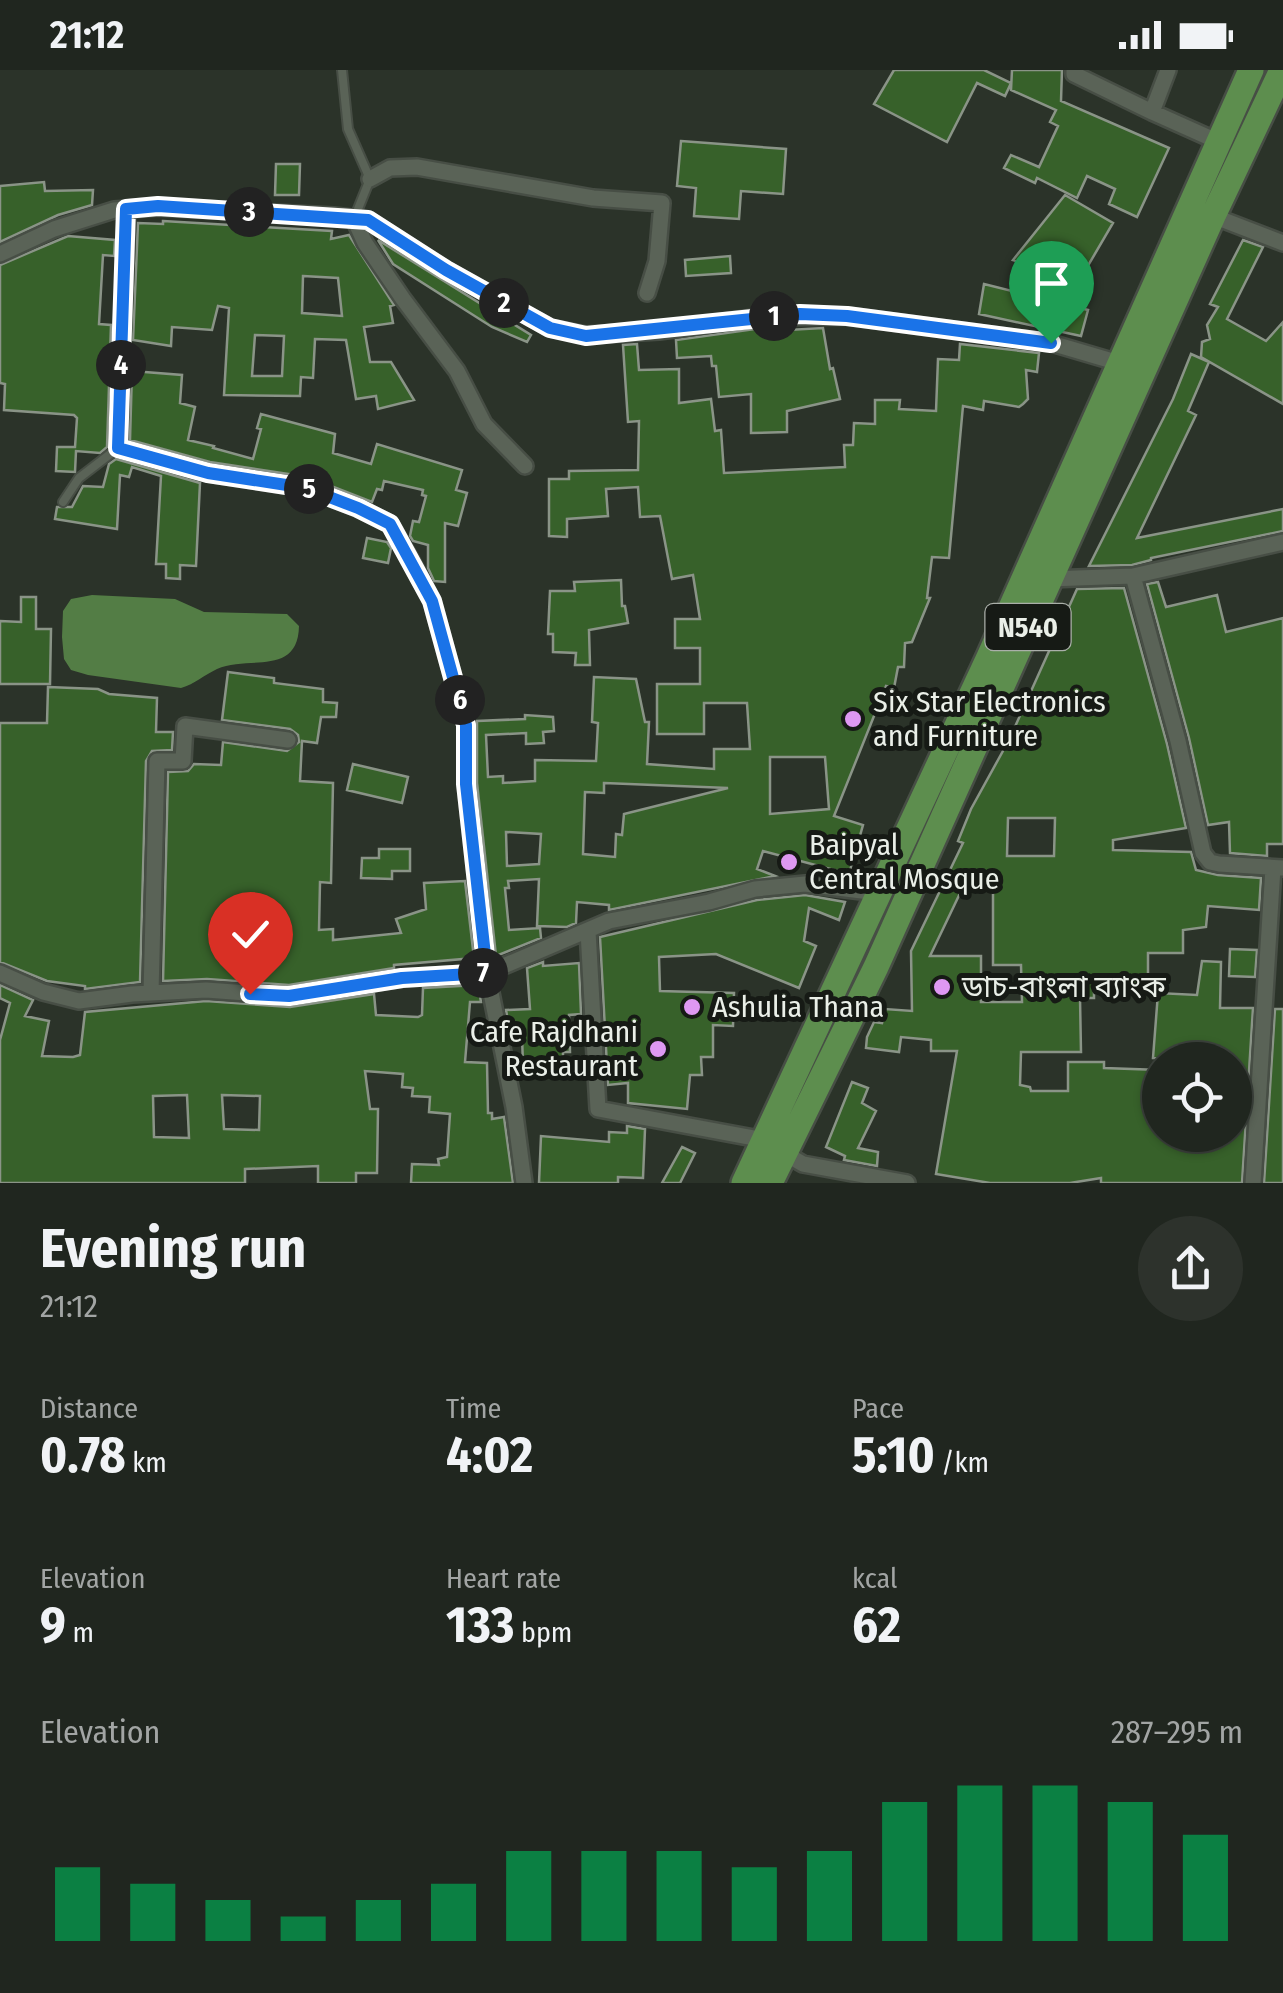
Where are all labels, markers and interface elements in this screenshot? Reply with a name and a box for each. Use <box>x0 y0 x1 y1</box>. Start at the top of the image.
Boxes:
text: 21:12 <box>50 12 124 58</box>
pin: 3 <box>224 187 274 237</box>
text: 3 <box>242 195 256 228</box>
pin <box>1009 241 1094 344</box>
icon: arrive <box>1024 256 1079 311</box>
pin: 2 <box>479 278 529 328</box>
text: 2 <box>498 286 510 319</box>
pin: 1 <box>749 291 799 341</box>
text: 1 <box>768 299 780 332</box>
pin: 4 <box>96 340 146 390</box>
text: 4 <box>114 348 128 381</box>
pin: 5 <box>284 464 334 514</box>
text: 5 <box>302 472 316 505</box>
road number: N540 <box>986 604 1070 650</box>
pin: 6 <box>435 675 485 725</box>
text: 6 <box>453 683 467 716</box>
place label: Six Star Electronics and Furniture <box>873 684 1106 754</box>
marker: Six Star Electronics and Furniture <box>842 708 864 730</box>
place label: Baipyal Central Mosque <box>809 827 1000 897</box>
marker: Baipyal Central Mosque <box>778 851 800 873</box>
pin <box>208 892 293 995</box>
icon: check <box>223 907 278 962</box>
pin: 7 <box>458 948 508 998</box>
text: 7 <box>477 956 489 989</box>
place label: ডাচ-বাংলা ব্যাংক <box>961 969 1167 1005</box>
marker: ডাচ-বাংলা ব্যাংক <box>931 976 953 998</box>
place label: Ashulia Thana <box>712 989 884 1025</box>
marker: Ashulia Thana <box>681 996 703 1018</box>
place label: Cafe Rajdhani Restaurant <box>470 1014 638 1084</box>
marker: Cafe Rajdhani Restaurant <box>647 1038 669 1060</box>
map controls <box>1142 1042 1252 1152</box>
button: locate <box>1142 1042 1252 1152</box>
text: Evening run <box>40 1216 306 1282</box>
button: share <box>1138 1216 1243 1321</box>
text: 21:12 <box>40 1287 98 1325</box>
text: Distance <box>40 1392 138 1425</box>
text: Time <box>446 1392 501 1425</box>
text: Pace <box>852 1392 904 1425</box>
text: 0.78 <box>40 1425 126 1485</box>
text: 4:02 <box>446 1425 533 1485</box>
text: 5:10 <box>852 1425 935 1485</box>
text: km <box>126 1446 167 1479</box>
text: /km <box>935 1446 989 1479</box>
text: Elevation <box>40 1562 145 1595</box>
text: Heart rate <box>446 1562 561 1595</box>
text: kcal <box>852 1562 897 1595</box>
text: 9 <box>40 1595 66 1655</box>
text: 133 <box>446 1595 514 1655</box>
text: 62 <box>852 1595 901 1655</box>
text: m <box>66 1616 94 1649</box>
text: bpm <box>514 1616 572 1649</box>
text: Elevation <box>40 1713 160 1751</box>
text: 287–295 m <box>1111 1713 1243 1751</box>

